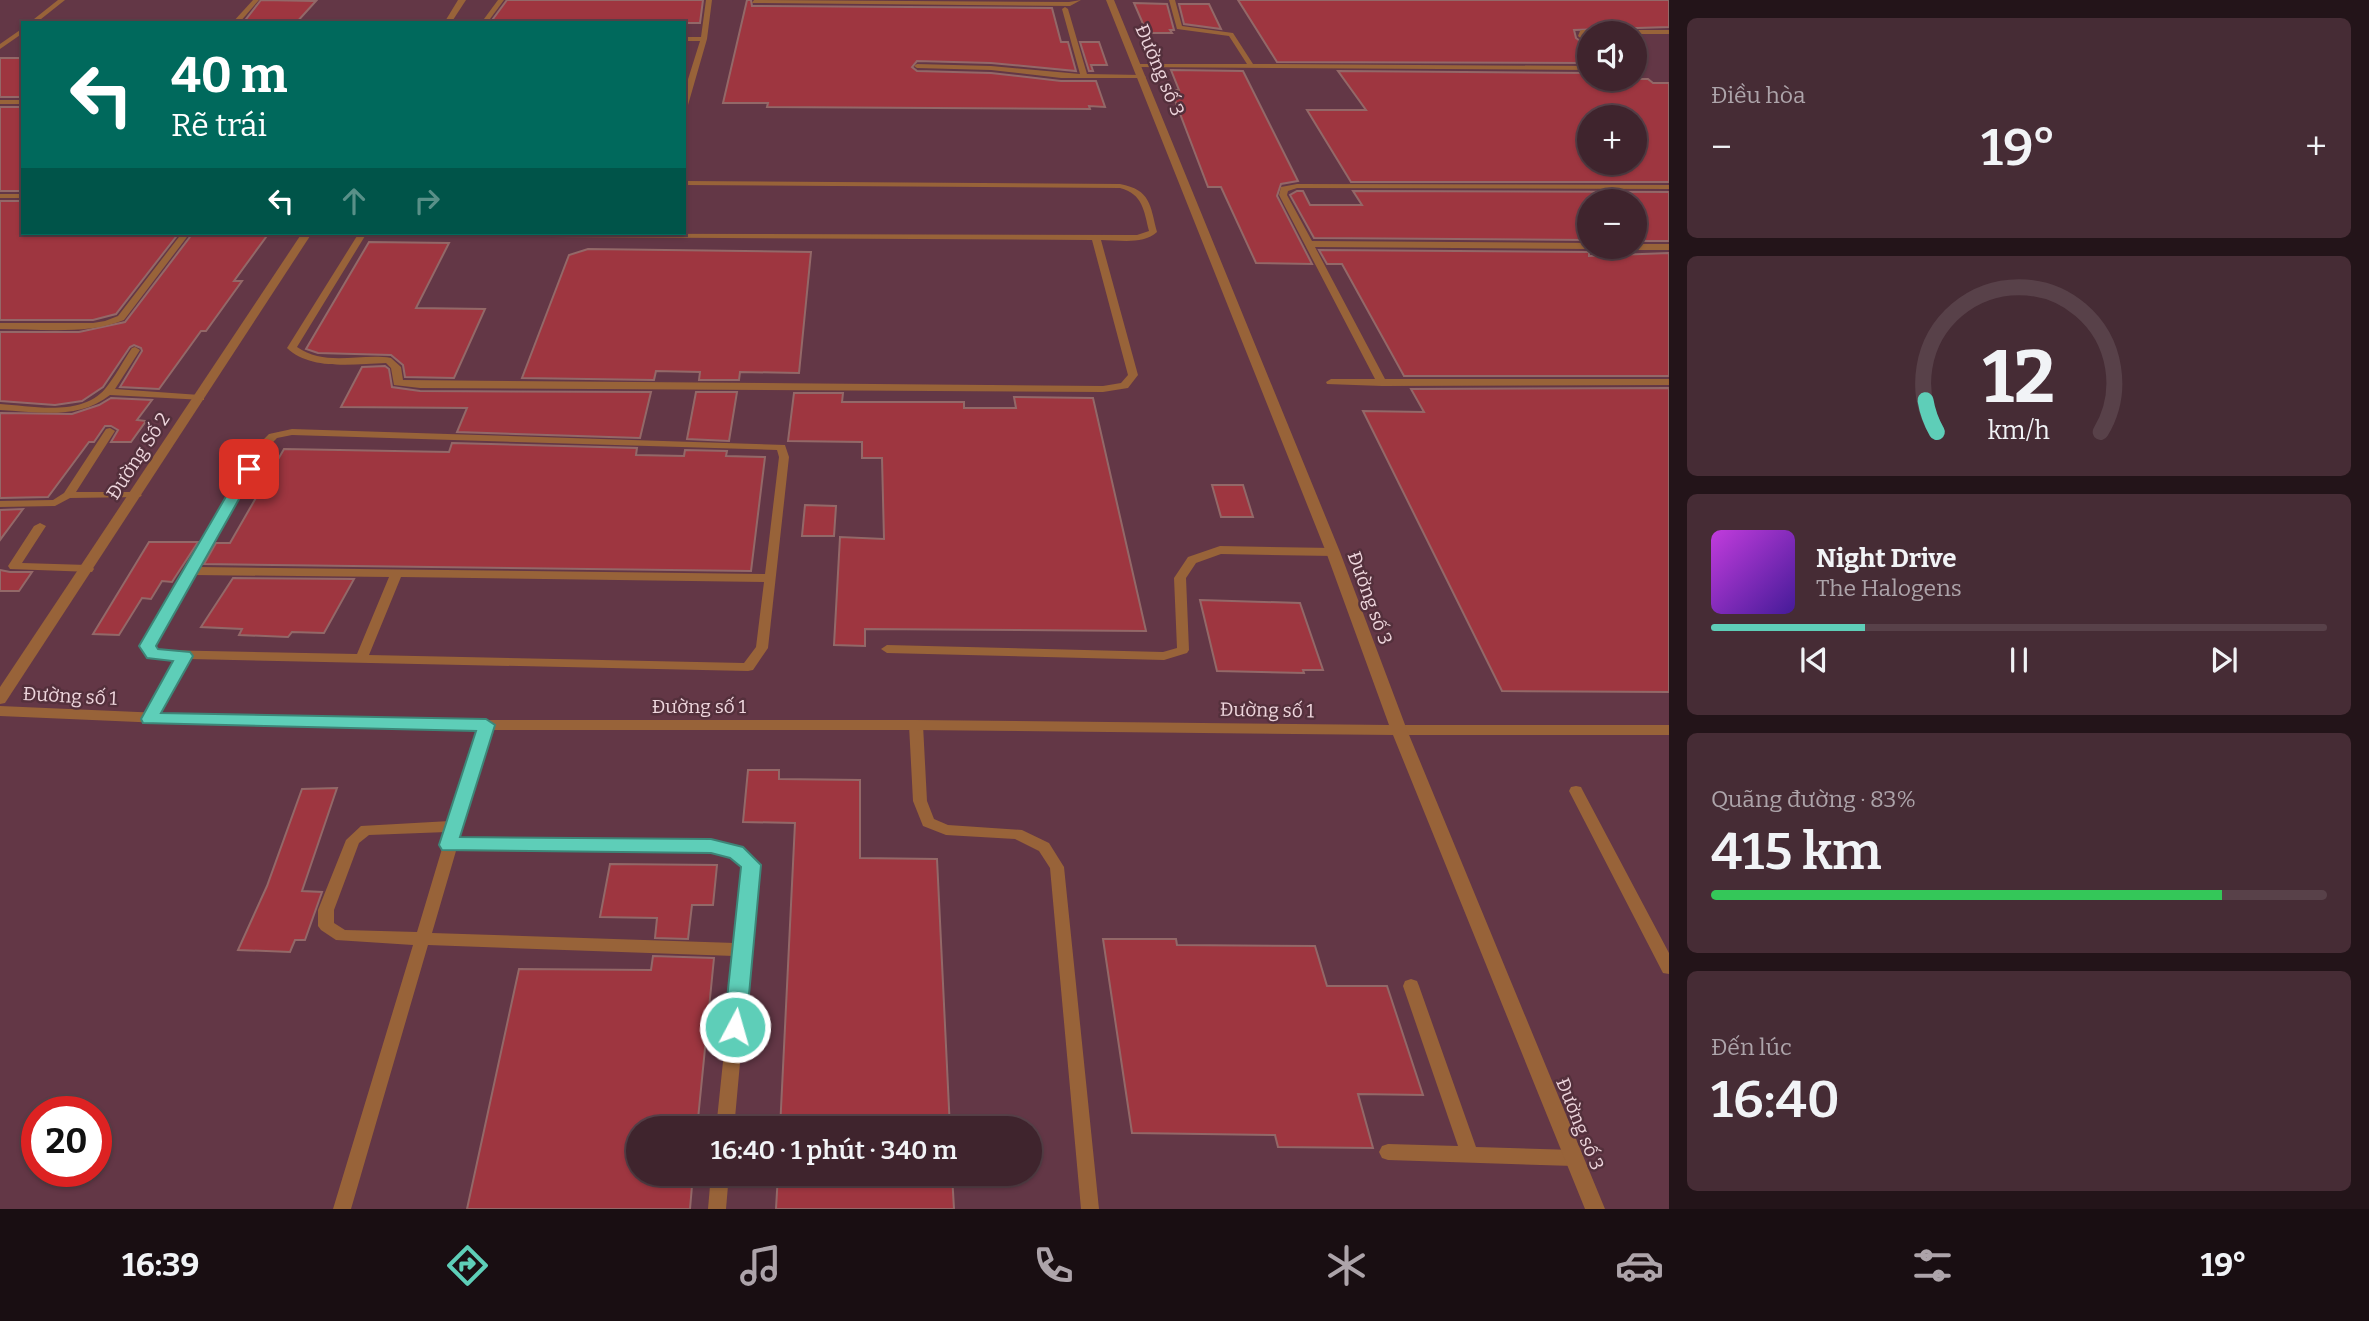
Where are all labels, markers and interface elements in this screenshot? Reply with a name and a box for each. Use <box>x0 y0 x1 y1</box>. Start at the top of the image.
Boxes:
street label: Đường số 3 <box>1130 21 1190 119</box>
map controls <box>1577 21 1647 259</box>
button: sound <box>1577 21 1647 91</box>
text: 40 m <box>171 46 288 105</box>
icon: left <box>56 49 147 140</box>
text: Điều hòa <box>1711 81 1806 109</box>
button: + <box>1577 105 1647 175</box>
text: Rẽ trái <box>171 106 267 144</box>
text: 19° <box>1981 116 2056 179</box>
text: − <box>1711 124 1732 170</box>
text: + <box>2305 124 2327 170</box>
icon: left <box>262 182 300 220</box>
icon: ahead <box>335 182 373 220</box>
icon: right <box>408 182 446 220</box>
button: − <box>1577 189 1647 259</box>
text: 12 <box>1983 335 2055 422</box>
street label: Đường Số 2 <box>101 408 175 504</box>
text: km/h <box>1988 416 2050 446</box>
pin <box>219 439 279 499</box>
icon: arrive <box>230 450 268 488</box>
text: Night Drive <box>1816 543 1957 574</box>
street label: Đường số 3 <box>1343 548 1397 648</box>
text: The Halogens <box>1816 574 1962 602</box>
icon: previous <box>1795 641 1833 679</box>
icon: pause <box>2000 641 2038 679</box>
icon: next <box>2205 641 2243 679</box>
street label: Đường số 1 <box>22 682 118 710</box>
street label: Đường số 1 <box>652 695 746 718</box>
street label: Đường số 1 <box>1220 698 1315 722</box>
text: Quãng đường · 83% <box>1711 785 1916 813</box>
text: 415 km <box>1711 820 1882 883</box>
position arrow <box>698 990 772 1064</box>
text: Đến lúc <box>1711 1033 1792 1061</box>
text: 16:40 <box>1711 1068 1840 1131</box>
street label: Đường số 3 <box>1551 1074 1609 1174</box>
speed limit sign: 20 <box>21 1096 112 1187</box>
text: 16:40 · 1 phút · 340 m <box>711 1135 957 1166</box>
icon: directions <box>443 1241 492 1290</box>
icon: music <box>736 1241 785 1290</box>
icon: phone <box>1029 1241 1078 1290</box>
icon: climate <box>1322 1241 1371 1290</box>
icon: car <box>1615 1241 1664 1290</box>
icon: filters <box>1908 1241 1957 1290</box>
text: 16:39 <box>122 1246 199 1284</box>
text: 19° <box>2200 1246 2247 1284</box>

